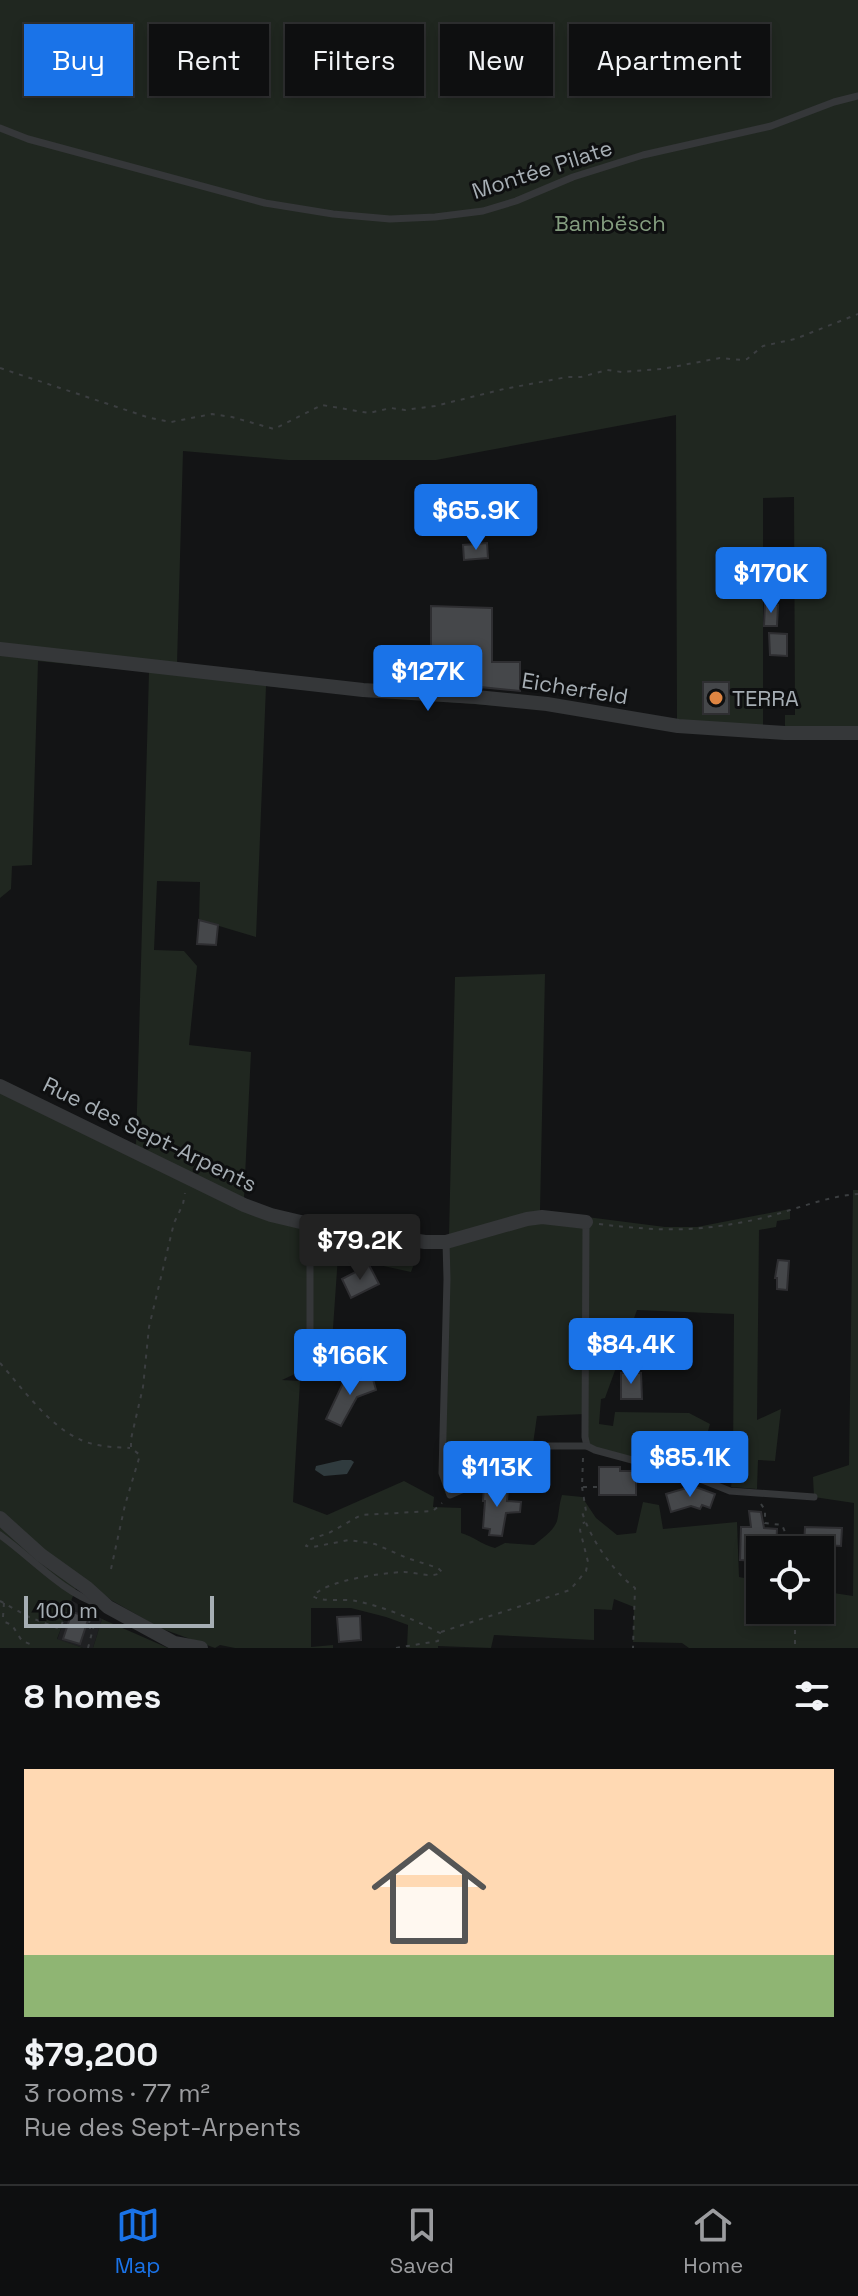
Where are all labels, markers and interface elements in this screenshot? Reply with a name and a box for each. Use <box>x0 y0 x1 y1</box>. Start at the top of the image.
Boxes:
chip: Buy <box>24 24 133 96</box>
chip: Rent <box>149 24 269 96</box>
chip: Filters <box>285 24 424 96</box>
chip: New <box>440 24 553 96</box>
chip: Apartment <box>569 24 770 96</box>
street label: Montée Pilate <box>468 133 616 205</box>
park label: Bambësch <box>554 209 666 237</box>
pin: $65.9K <box>411 484 541 552</box>
text: $65.9K <box>432 493 520 527</box>
pin: $170K <box>715 547 827 615</box>
text: $170K <box>734 556 808 590</box>
pin: $127K <box>372 645 484 713</box>
text: $127K <box>391 654 465 688</box>
street label: Eicherfeld <box>520 666 630 710</box>
place label: TERRA <box>732 684 799 712</box>
marker: TERRA <box>707 689 725 707</box>
street label: Rue des Sept-Arpents <box>39 1070 261 1198</box>
pin: $79.2K <box>295 1214 425 1282</box>
text: $79.2K <box>317 1223 403 1257</box>
pin: $84.4K <box>566 1318 696 1386</box>
text: $84.4K <box>587 1327 675 1361</box>
pin: $166K <box>294 1329 406 1397</box>
text: $166K <box>312 1338 388 1372</box>
pin: $85.1K <box>625 1431 755 1499</box>
text: $85.1K <box>649 1440 731 1474</box>
pin: $113K <box>441 1441 553 1509</box>
text: $113K <box>461 1450 533 1484</box>
map controls <box>746 1536 834 1624</box>
button: locate <box>746 1536 834 1624</box>
scale bar <box>24 1592 214 1628</box>
text: 100 m <box>36 1596 98 1624</box>
icon: filters <box>790 1674 834 1718</box>
text: 8 homes <box>24 1675 161 1718</box>
icon: home <box>357 1821 501 1965</box>
text: $79,200 <box>24 2033 158 2076</box>
text: 3 rooms · 77 m² <box>24 2076 210 2110</box>
text: Rue des Sept-Arpents <box>24 2110 301 2144</box>
tab: Map <box>115 2203 161 2279</box>
tab: Saved <box>390 2203 454 2279</box>
tab: Home <box>683 2203 743 2279</box>

